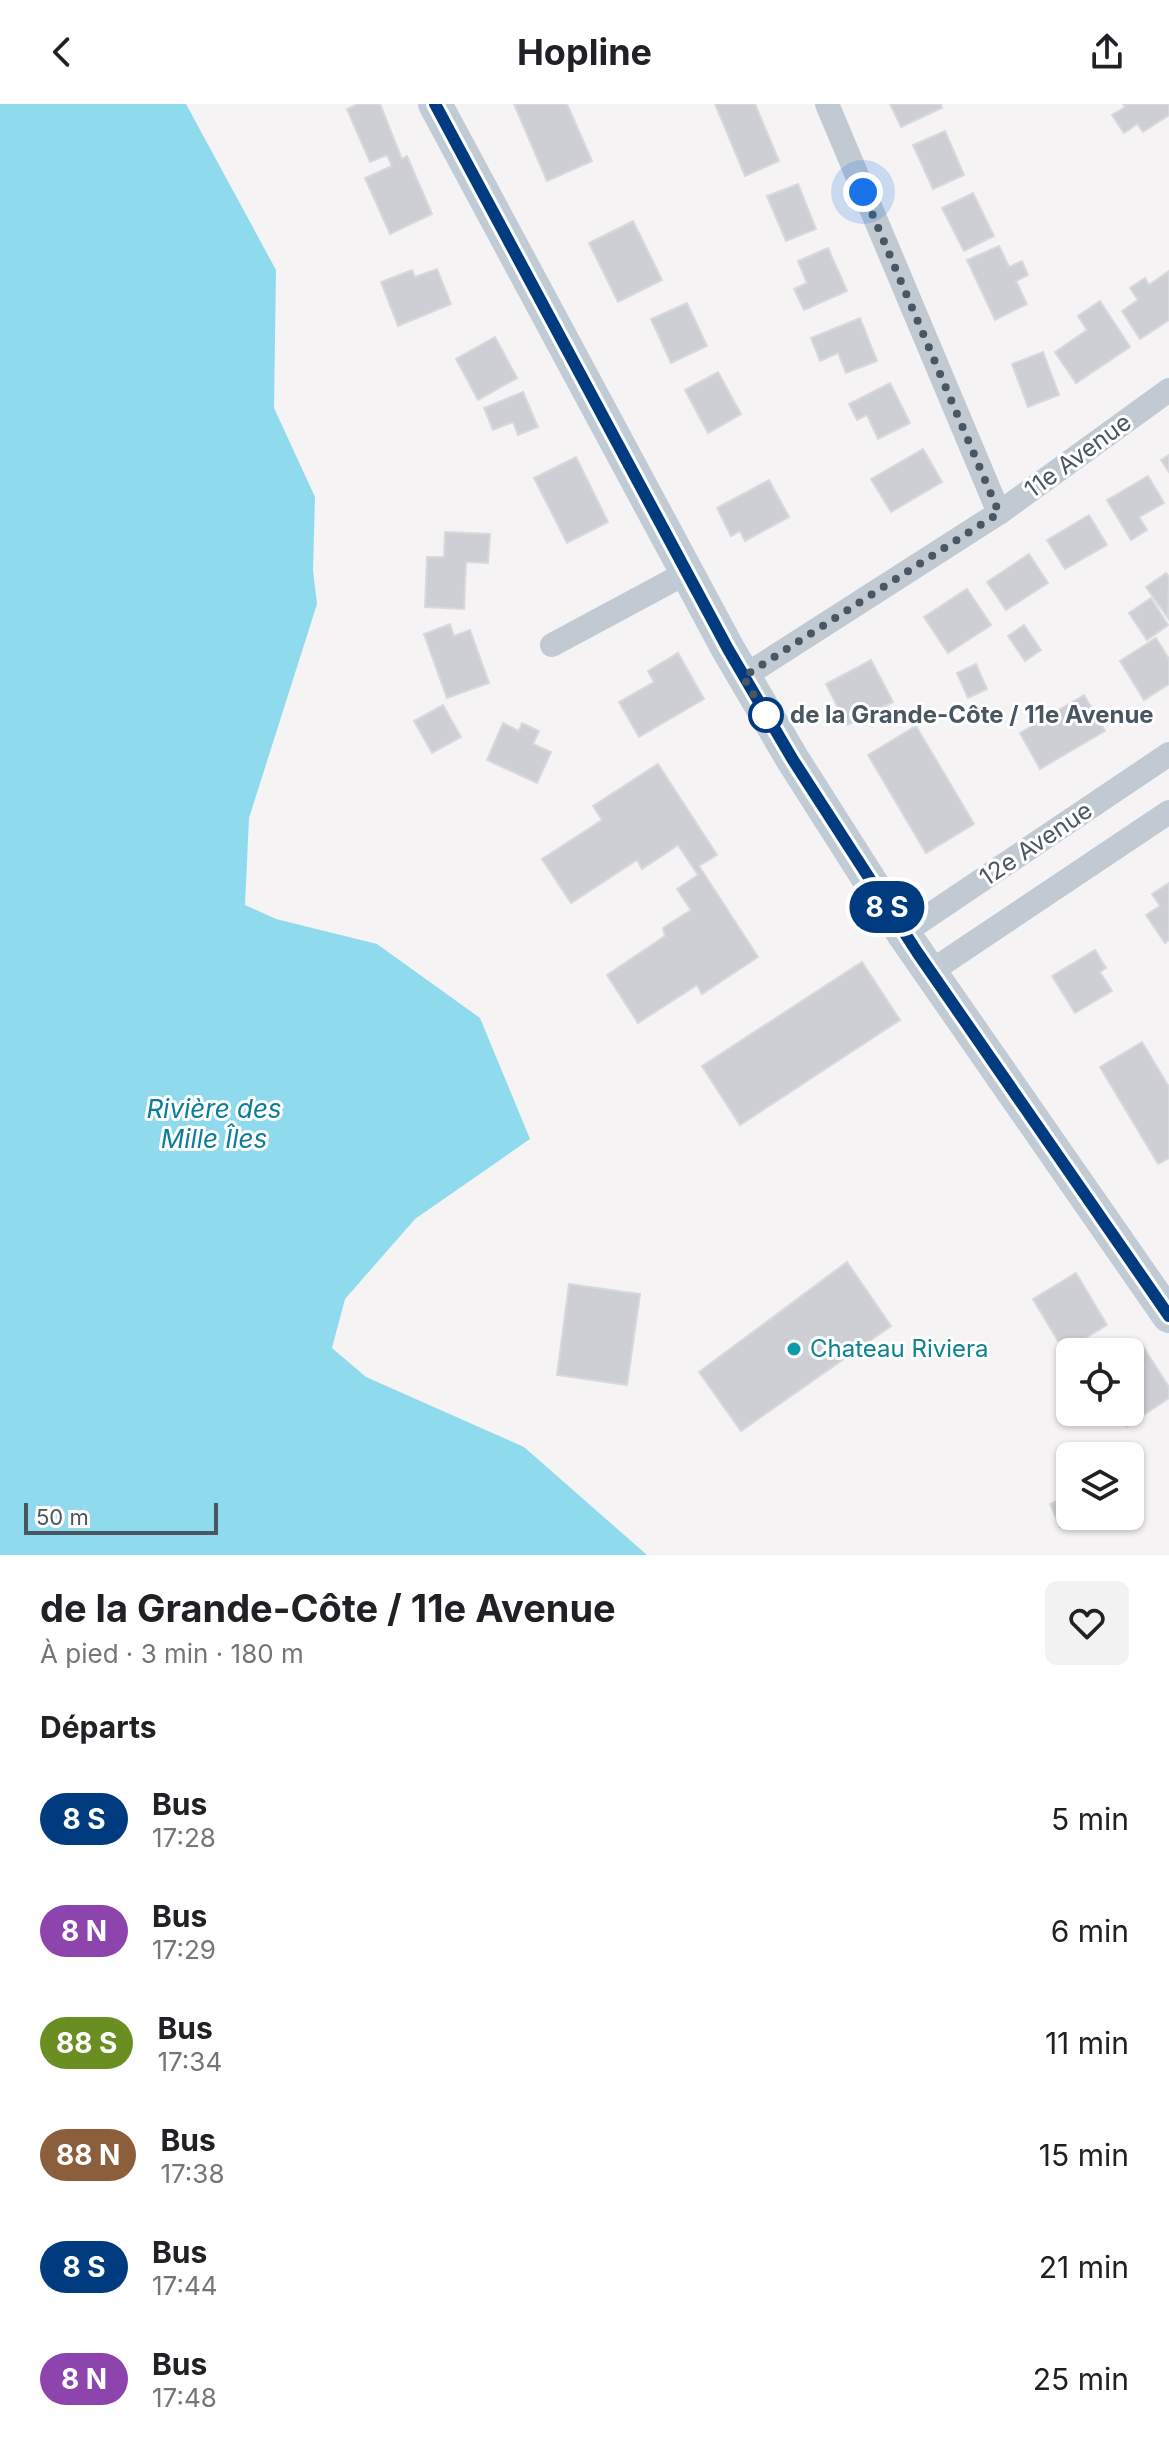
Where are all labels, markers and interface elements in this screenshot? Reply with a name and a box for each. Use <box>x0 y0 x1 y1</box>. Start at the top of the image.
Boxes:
icon: back <box>40 30 84 74</box>
text: Hopline <box>517 30 652 74</box>
icon: share <box>1085 30 1129 74</box>
your location <box>843 172 883 212</box>
street label: 11e Avenue <box>1019 407 1137 504</box>
marker: de la Grande-Côte / 11e Avenue <box>749 698 783 732</box>
place label: de la Grande-Côte / 11e Avenue <box>790 700 1154 729</box>
street label: 12e Avenue <box>974 795 1097 892</box>
line badge: 8 S <box>841 881 933 933</box>
text: 8 S <box>865 890 909 924</box>
water label: Rivière des Mille Îles <box>146 1093 282 1154</box>
place label: Chateau Riviera <box>810 1334 989 1363</box>
map controls <box>1056 1338 1144 1530</box>
button: locate <box>1056 1338 1144 1426</box>
marker: Chateau Riviera <box>785 1340 803 1358</box>
button: layers <box>1056 1442 1144 1530</box>
scale bar <box>24 1499 218 1535</box>
text: 50 m <box>36 1504 89 1530</box>
button: heart <box>1045 1581 1129 1665</box>
text: de la Grande-Côte / 11e Avenue <box>40 1585 616 1631</box>
text: À pied · 3 min · 180 m <box>40 1638 304 1669</box>
text: Départs <box>40 1709 157 1745</box>
text: Bus <box>152 1786 207 1822</box>
text: 5 min <box>1051 1801 1129 1837</box>
text: 8 S <box>62 1802 106 1836</box>
text: 17:28 <box>152 1822 216 1853</box>
text: Bus <box>152 1898 207 1934</box>
text: 6 min <box>1051 1913 1129 1949</box>
text: 8 N <box>61 1914 107 1948</box>
text: 17:29 <box>152 1934 216 1965</box>
text: Bus <box>157 2010 213 2046</box>
text: 11 min <box>1045 2025 1129 2061</box>
text: 88 S <box>56 2026 117 2060</box>
text: 17:34 <box>157 2046 222 2077</box>
text: Bus <box>160 2122 216 2158</box>
text: 15 min <box>1039 2137 1129 2173</box>
text: 88 N <box>56 2138 120 2172</box>
text: 17:38 <box>160 2158 224 2189</box>
text: Bus <box>152 2234 207 2270</box>
text: 21 min <box>1039 2249 1129 2285</box>
text: 8 S <box>62 2250 106 2284</box>
text: 17:44 <box>152 2270 218 2301</box>
text: Bus <box>152 2346 207 2382</box>
text: 25 min <box>1033 2361 1129 2397</box>
text: 8 N <box>61 2362 107 2396</box>
text: 17:48 <box>152 2382 217 2413</box>

